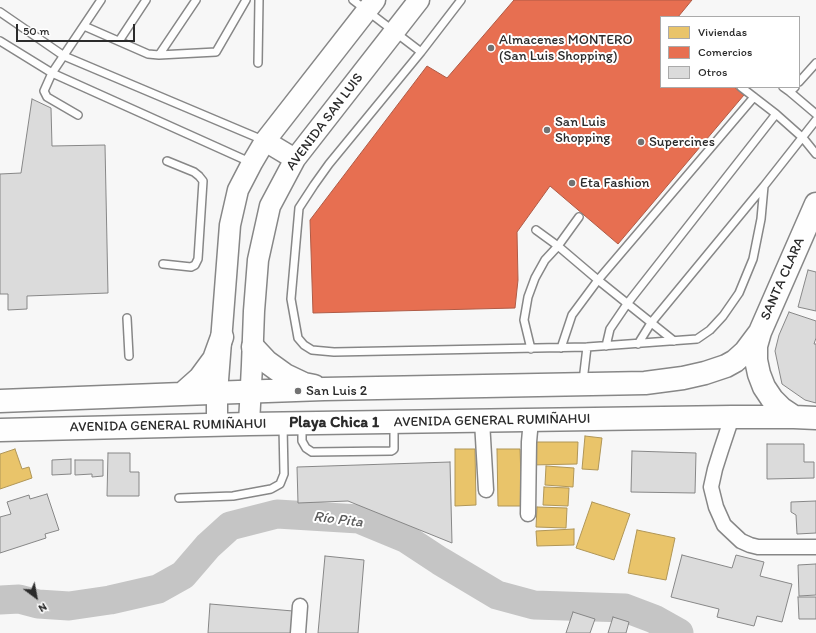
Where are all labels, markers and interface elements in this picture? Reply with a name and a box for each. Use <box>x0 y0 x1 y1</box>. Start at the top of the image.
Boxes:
scale bar <box>18 16 137 42</box>
legend <box>660 16 800 88</box>
text: 50 m <box>23 24 49 38</box>
text: Viviendas <box>698 25 747 39</box>
place label: Almacenes MONTERO (San Luis Shopping) <box>499 32 633 64</box>
marker: Almacenes MONTERO (San Luis Shopping) <box>486 43 496 53</box>
text: Comercios <box>698 45 752 59</box>
text: Otros <box>698 65 727 79</box>
street label: AVENIDA SAN LUIS <box>283 70 367 174</box>
place label: San Luis Shopping <box>555 114 610 146</box>
marker: San Luis Shopping <box>542 125 552 135</box>
place label: Supercines <box>649 134 715 150</box>
marker: Supercines <box>636 137 646 147</box>
place label: Eta Fashion <box>580 175 649 191</box>
marker: Eta Fashion <box>567 178 577 188</box>
street label: SANTA CLARA <box>757 235 809 323</box>
place label: San Luis 2 <box>306 383 367 399</box>
marker: San Luis 2 <box>293 386 303 396</box>
street label: AVENIDA GENERAL RUMIÑAHUI <box>393 411 591 431</box>
district label: Playa Chica 1 <box>289 413 379 433</box>
street label: AVENIDA GENERAL RUMIÑAHUI <box>69 416 267 436</box>
water label: Río Pita <box>312 508 364 532</box>
north arrow <box>16 577 56 617</box>
text: N <box>36 600 49 615</box>

